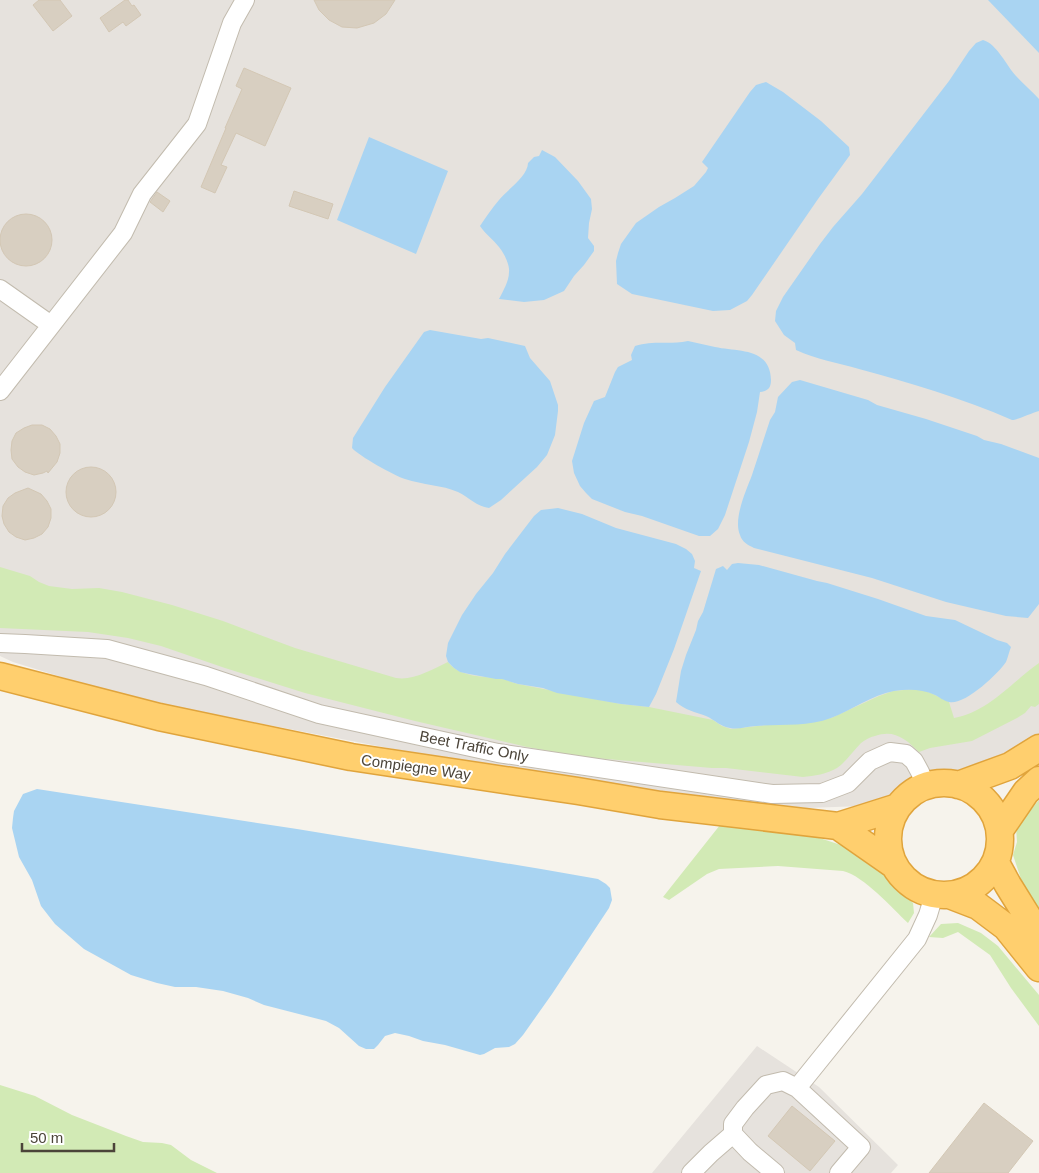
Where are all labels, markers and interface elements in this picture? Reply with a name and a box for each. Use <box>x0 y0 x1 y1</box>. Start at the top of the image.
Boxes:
street label: Beet Traffic Only <box>418 727 530 765</box>
street label: Compiegne Way <box>360 751 472 783</box>
scale bar <box>22 1120 115 1152</box>
text: 50 m <box>30 1129 63 1146</box>

